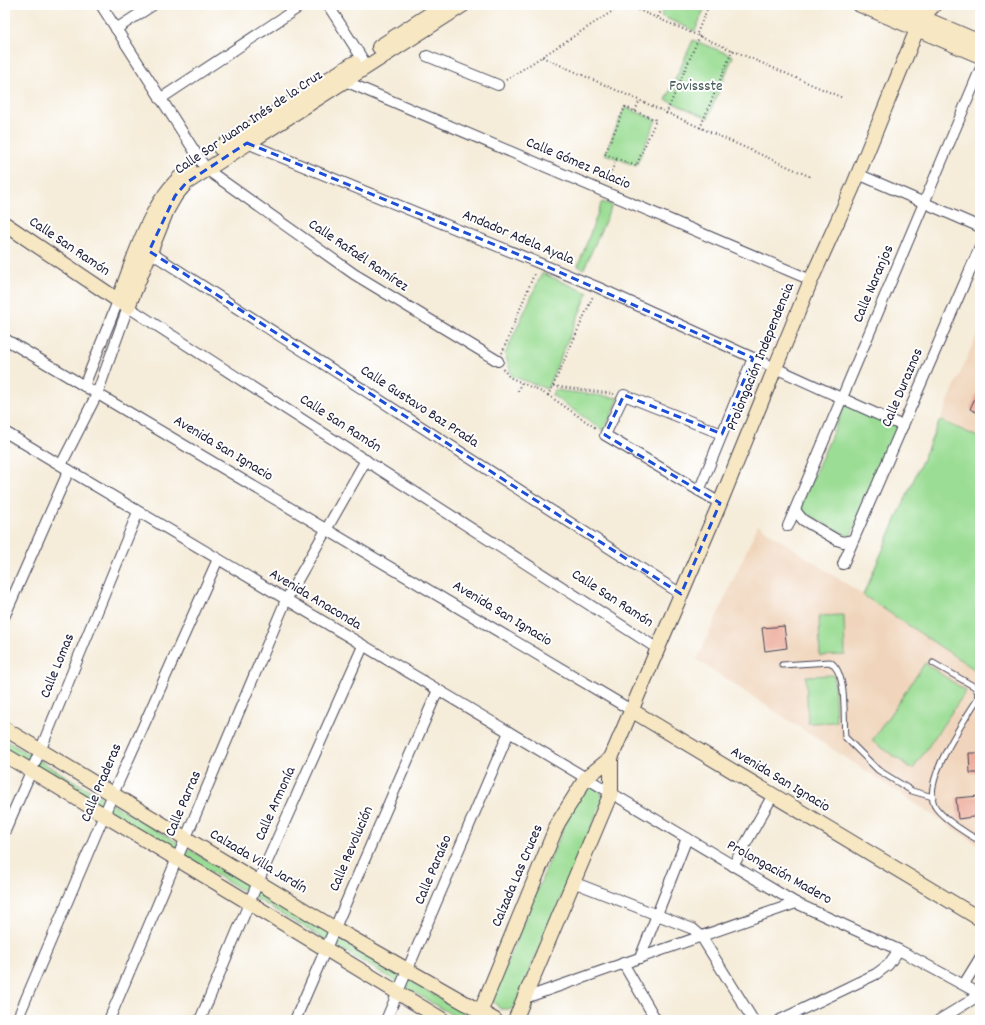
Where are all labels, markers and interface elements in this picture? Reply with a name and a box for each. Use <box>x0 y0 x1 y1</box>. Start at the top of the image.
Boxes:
street label: Calle Sor Juana Inés de la Cruz <box>171 65 328 181</box>
park label: Fovissste <box>669 76 723 98</box>
street label: Calle Gómez Palacio <box>522 132 634 196</box>
street label: Andador Adela Ayala <box>459 204 578 272</box>
street label: Calle San Ramón <box>24 212 114 282</box>
street label: Calle Rafaél Ramírez <box>303 214 413 298</box>
street label: Calle Naranjos <box>848 242 900 326</box>
street label: Prolongación Independencia <box>721 279 801 434</box>
street label: Calle Duraznos <box>876 345 930 431</box>
street label: Calle Gustavo Baz Prada <box>355 360 484 454</box>
street label: Calle San Ramón <box>295 389 385 459</box>
street label: Avenida San Ignacio <box>169 410 277 488</box>
street label: Avenida Anaconda <box>265 564 366 637</box>
street label: Calle San Ramón <box>567 564 657 634</box>
street label: Avenida San Ignacio <box>448 575 556 653</box>
street label: Calle Lomas <box>35 630 81 702</box>
street label: Calle Praderas <box>76 740 128 826</box>
street label: Avenida San Ignacio <box>726 741 834 819</box>
street label: Calle Armonía <box>250 763 303 845</box>
street label: Calle Parras <box>160 768 208 840</box>
street label: Calle Revolución <box>324 803 380 895</box>
street label: Calzada Las Cruces <box>486 821 550 931</box>
street label: Calzada Villa Jardín <box>205 824 311 900</box>
street label: Calle Paraíso <box>409 831 459 908</box>
street label: Prolongación Madero <box>722 835 836 911</box>

